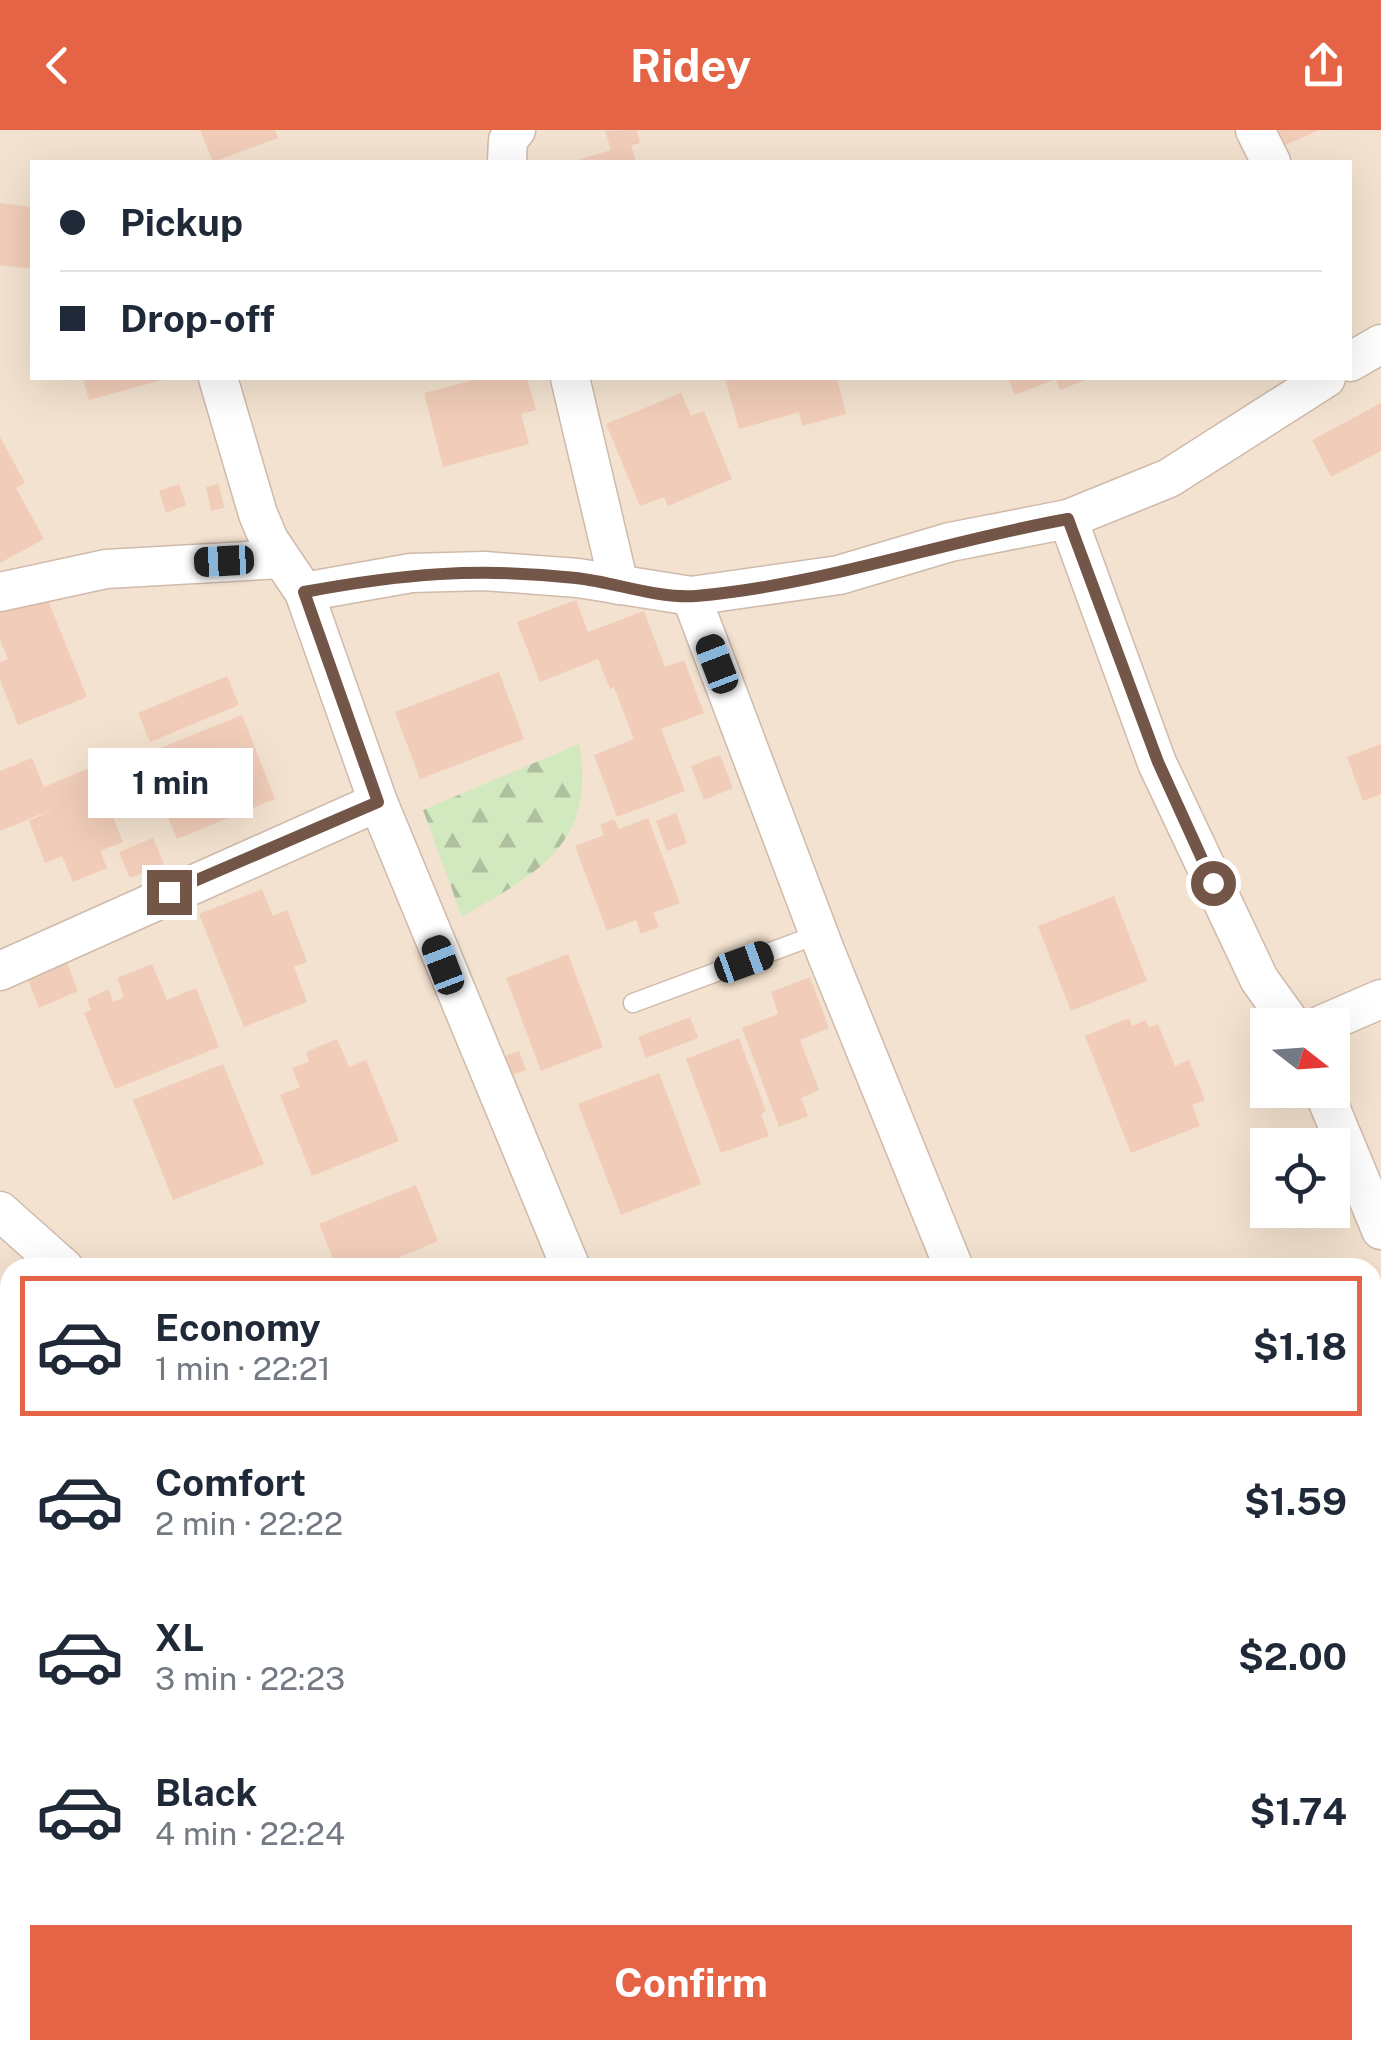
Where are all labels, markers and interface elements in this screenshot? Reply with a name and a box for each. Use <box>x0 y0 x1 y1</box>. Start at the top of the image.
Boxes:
icon: back <box>30 38 85 93</box>
icon: share <box>1296 38 1351 93</box>
text: Ridey <box>630 39 751 92</box>
text: Pickup <box>120 200 243 245</box>
text: Drop-off <box>120 296 275 341</box>
car <box>193 544 255 578</box>
car <box>692 631 742 697</box>
callout: 1 min <box>86 747 252 817</box>
text: 1 min <box>132 764 209 801</box>
route start <box>1191 861 1236 906</box>
route end <box>147 870 192 915</box>
car <box>418 932 468 998</box>
car <box>711 938 777 986</box>
north arrow <box>1250 1008 1350 1108</box>
map controls <box>1250 1008 1350 1228</box>
button: locate <box>1250 1128 1350 1228</box>
icon: car <box>35 1301 125 1391</box>
text: Economy <box>155 1305 321 1350</box>
text: $1.18 <box>1253 1324 1347 1369</box>
text: 1 min · 22:21 <box>155 1350 331 1387</box>
icon: car <box>35 1456 125 1546</box>
text: Comfort <box>155 1460 306 1505</box>
text: $1.59 <box>1244 1479 1347 1524</box>
text: 2 min · 22:22 <box>155 1505 343 1542</box>
icon: car <box>35 1611 125 1701</box>
text: XL <box>155 1615 204 1660</box>
text: $2.00 <box>1238 1634 1347 1679</box>
text: 3 min · 22:23 <box>155 1660 345 1697</box>
icon: car <box>35 1766 125 1856</box>
text: Black <box>155 1770 258 1815</box>
text: $1.74 <box>1250 1789 1347 1834</box>
text: 4 min · 22:24 <box>155 1815 345 1852</box>
button: Confirm <box>30 1925 1352 2040</box>

